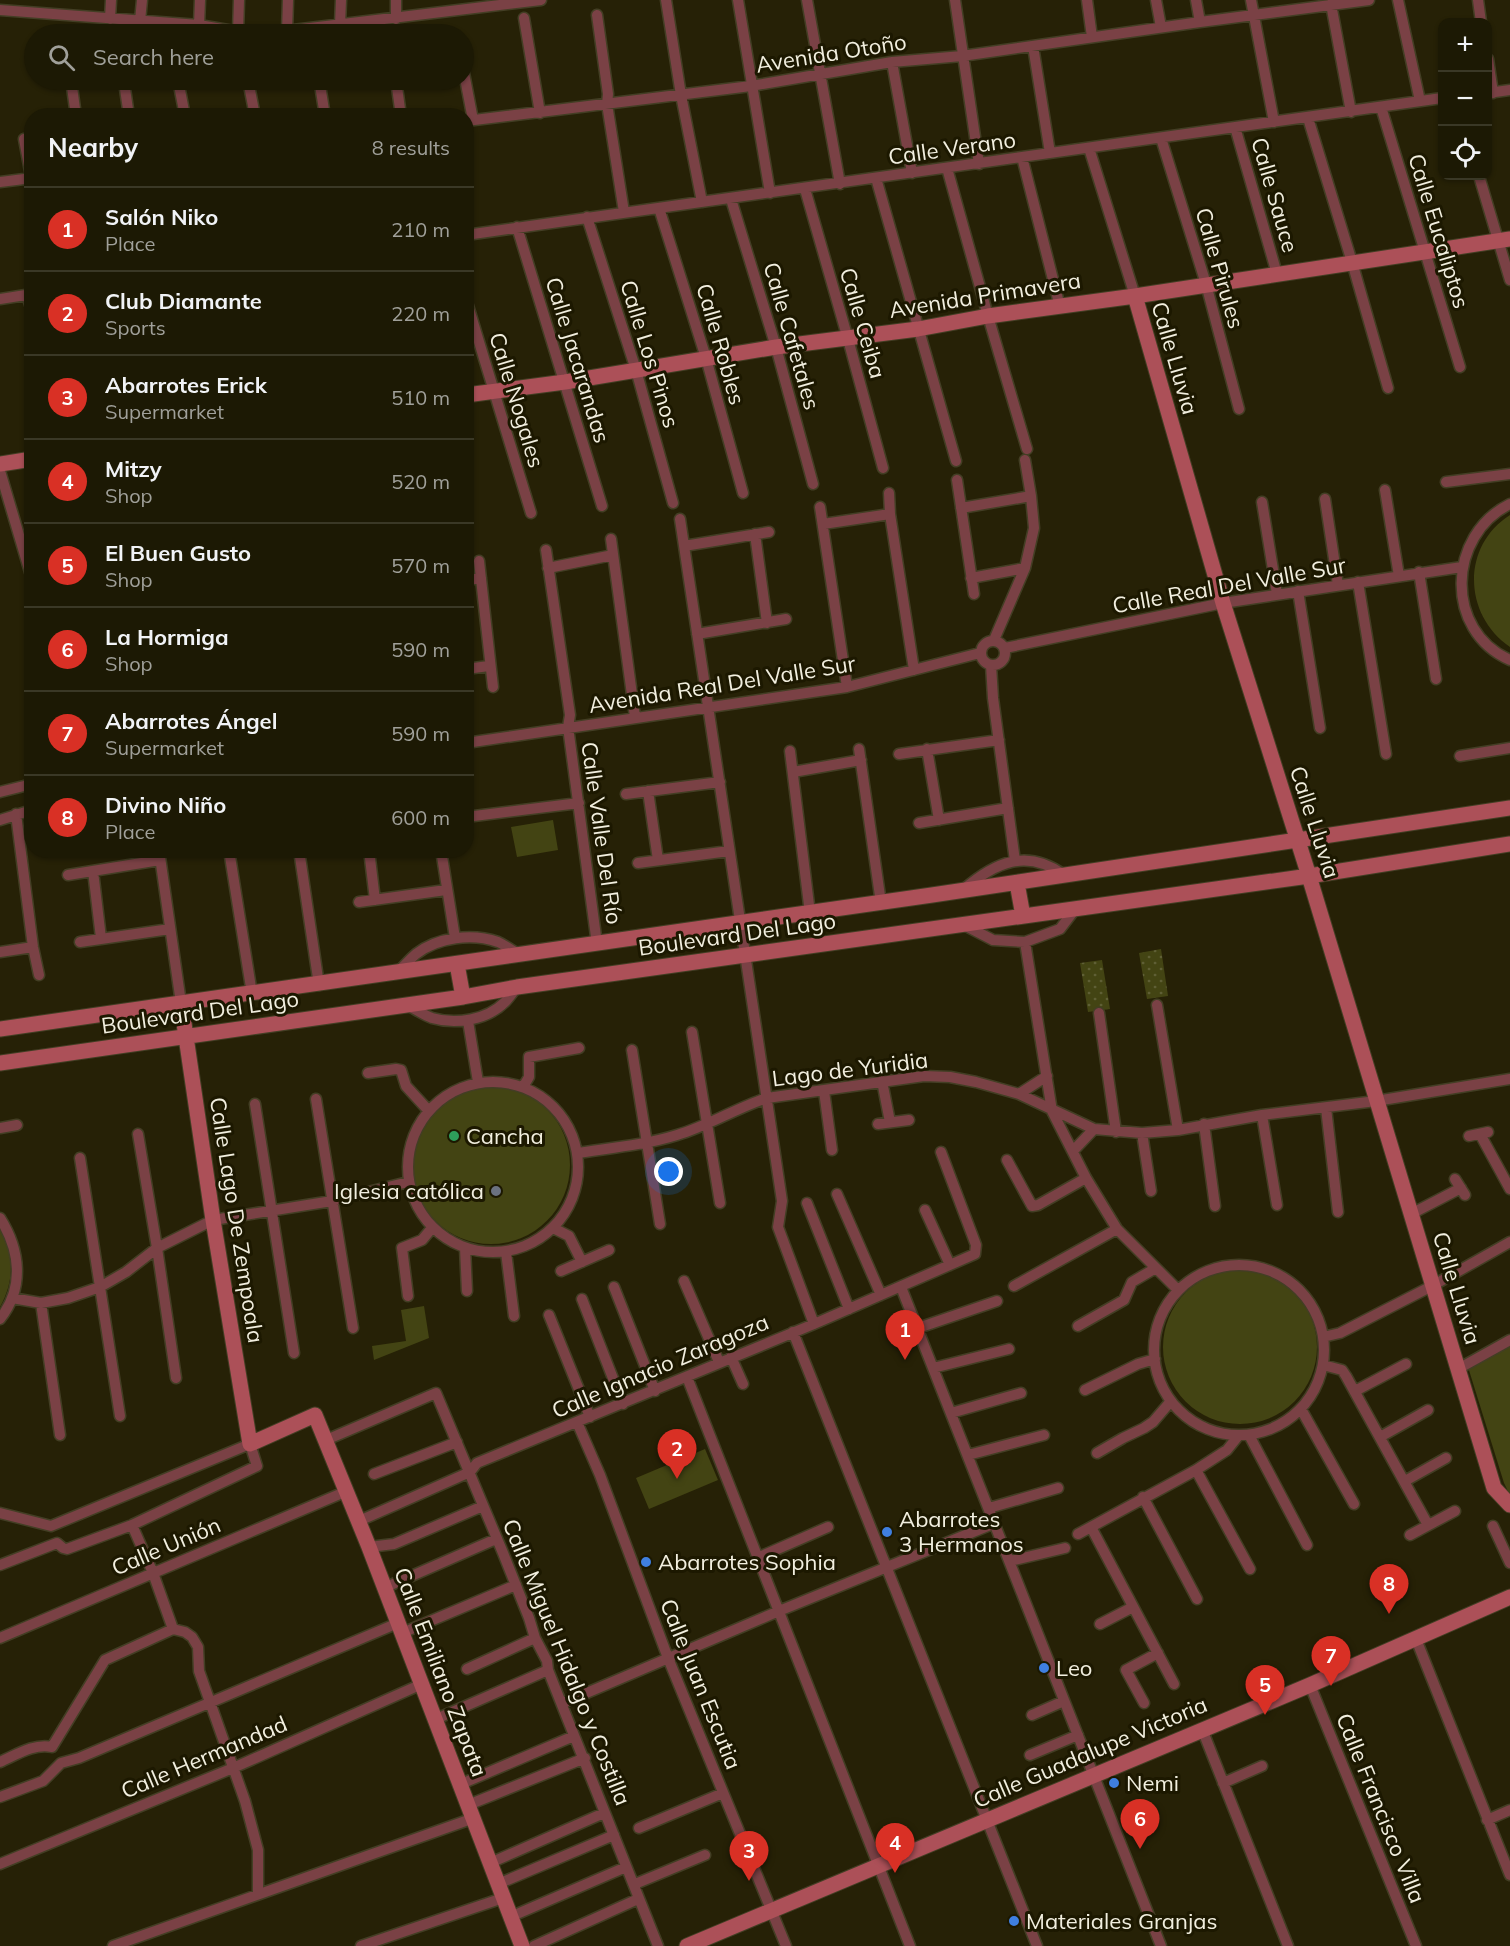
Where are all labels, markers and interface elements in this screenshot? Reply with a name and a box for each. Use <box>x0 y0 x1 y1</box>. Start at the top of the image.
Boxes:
map controls <box>1438 18 1492 180</box>
button: + <box>1438 18 1492 72</box>
search box <box>24 24 474 90</box>
street label: Avenida Otoño <box>754 27 908 79</box>
icon: search <box>45 41 78 74</box>
text: Search here <box>93 43 214 71</box>
button: − <box>1438 72 1492 126</box>
street label: Calle Verano <box>886 125 1018 171</box>
button: locate <box>1438 126 1492 180</box>
text: Nearby <box>48 131 138 164</box>
street label: Calle Sauce <box>1245 134 1305 256</box>
text: 8 results <box>372 135 450 160</box>
street label: Calle Eucaliptos <box>1402 150 1476 312</box>
text: Salón Niko <box>105 203 218 231</box>
street label: Calle Pirules <box>1189 204 1251 332</box>
text: 1 <box>62 217 74 242</box>
text: 210 m <box>391 217 450 242</box>
text: Place <box>105 231 155 256</box>
street label: Calle Cafetales <box>758 259 826 413</box>
street label: Calle Ceiba <box>834 264 892 382</box>
street label: Avenida Primavera <box>887 266 1083 324</box>
street label: Calle Jacarandas <box>539 274 617 446</box>
street label: Calle Los Pinos <box>614 277 686 431</box>
street label: Calle Robles <box>690 280 752 408</box>
text: Club Diamante <box>105 287 262 315</box>
street label: Calle Lluvia <box>1146 298 1204 418</box>
text: 2 <box>62 301 74 326</box>
text: 220 m <box>391 301 450 326</box>
text: Sports <box>105 315 166 340</box>
street label: Calle Nogales <box>483 329 551 471</box>
text: Abarrotes Erick <box>105 371 267 399</box>
text: 3 <box>62 385 74 410</box>
text: 510 m <box>391 385 450 410</box>
text: Supermarket <box>105 399 224 424</box>
text: Mitzy <box>105 455 162 483</box>
text: 4 <box>62 469 74 494</box>
text: 520 m <box>391 469 450 494</box>
text: Shop <box>105 483 153 508</box>
text: El Buen Gusto <box>105 539 251 567</box>
street label: Calle Real Del Valle Sur <box>1110 551 1348 619</box>
text: 5 <box>62 553 74 578</box>
text: 570 m <box>391 553 450 578</box>
text: Shop <box>105 567 153 592</box>
text: La Hormiga <box>105 623 229 651</box>
text: 6 <box>62 637 74 662</box>
text: 590 m <box>391 637 450 662</box>
street label: Avenida Real Del Valle Sur <box>587 649 857 719</box>
text: Shop <box>105 651 153 676</box>
text: Abarrotes Ángel <box>105 707 277 735</box>
text: 7 <box>62 721 74 746</box>
text: 590 m <box>391 721 450 746</box>
text: Supermarket <box>105 735 224 760</box>
street label: Calle Valle Del Río <box>575 740 629 926</box>
street label: Calle Lluvia <box>1284 762 1346 882</box>
text: Divino Niño <box>105 791 226 819</box>
text: 8 <box>62 805 74 830</box>
text: 600 m <box>391 805 450 830</box>
text: Place <box>105 819 155 844</box>
street label: Boulevard Del Lago <box>636 906 838 962</box>
street label: Boulevard Del Lago <box>99 984 301 1040</box>
street label: Lago de Yuridia <box>770 1046 930 1092</box>
street label: Calle Lago De Zempoala <box>204 1095 270 1345</box>
place label: Cancha <box>466 1122 544 1150</box>
marker: Cancha <box>447 1129 461 1143</box>
your location <box>654 1157 683 1186</box>
place label: Iglesia católica <box>334 1177 484 1205</box>
marker: Iglesia católica <box>489 1184 503 1198</box>
street label: Calle Lluvia <box>1427 1228 1487 1348</box>
street label: Calle Ignacio Zaragoza <box>547 1308 773 1424</box>
pin: 1 <box>886 1310 924 1360</box>
pin: 2 <box>658 1430 696 1479</box>
place label: Abarrotes 3 Hermanos <box>899 1505 1024 1558</box>
street label: Calle Unión <box>107 1511 225 1581</box>
street label: Calle Miguel Hidalgo y Costilla <box>497 1515 637 1809</box>
marker: Abarrotes 3 Hermanos <box>880 1525 894 1539</box>
place label: Abarrotes Sophia <box>658 1548 836 1576</box>
marker: Abarrotes Sophia <box>639 1555 653 1569</box>
street label: Calle Emiliano Zapata <box>388 1563 494 1781</box>
pin: 8 <box>1370 1564 1408 1614</box>
street label: Calle Juan Escutia <box>654 1595 748 1773</box>
pin: 7 <box>1312 1636 1350 1686</box>
place label: Leo <box>1056 1654 1092 1682</box>
marker: Leo <box>1037 1661 1051 1675</box>
pin: 5 <box>1246 1666 1284 1715</box>
street label: Calle Guadalupe Victoria <box>969 1690 1211 1814</box>
street label: Calle Hermandad <box>117 1709 291 1805</box>
street label: Calle Francisco Villa <box>1330 1709 1432 1907</box>
place label: Nemi <box>1126 1769 1179 1797</box>
marker: Nemi <box>1107 1776 1121 1790</box>
pin: 6 <box>1120 1800 1160 1849</box>
pin: 4 <box>876 1824 914 1873</box>
pin: 3 <box>730 1832 768 1881</box>
place label: Materiales Granjas <box>1026 1907 1217 1935</box>
marker: Materiales Granjas <box>1007 1914 1021 1928</box>

